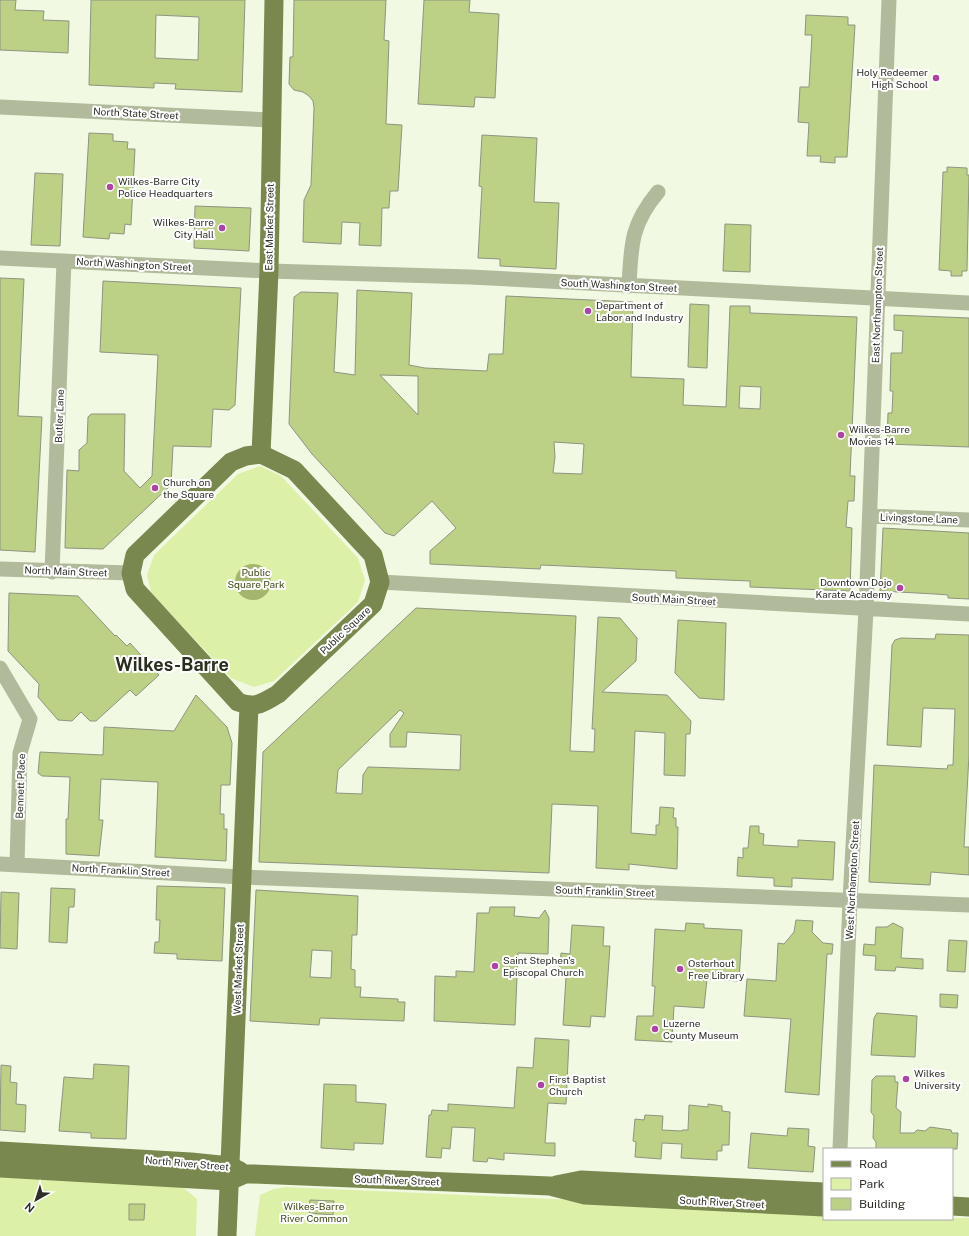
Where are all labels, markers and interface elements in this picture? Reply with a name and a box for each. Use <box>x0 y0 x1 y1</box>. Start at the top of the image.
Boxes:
place label: Holy Redeemer High School <box>856 66 928 90</box>
marker: Holy Redeemer High School <box>931 73 941 83</box>
street label: North State Street <box>93 105 179 121</box>
place label: Wilkes-Barre City Police Headquarters <box>118 175 213 199</box>
marker: Wilkes-Barre City Police Headquarters <box>105 182 115 192</box>
street label: East Market Street <box>262 183 276 271</box>
place label: Wilkes-Barre City Hall <box>153 216 214 240</box>
marker: Wilkes-Barre City Hall <box>217 223 227 233</box>
street label: East Northampton Street <box>869 247 885 363</box>
street label: North Washington Street <box>76 255 192 273</box>
street label: South Washington Street <box>560 276 678 294</box>
place label: Department of Labor and Industry <box>596 299 684 323</box>
marker: Department of Labor and Industry <box>583 306 593 316</box>
street label: Butler Lane <box>52 389 66 443</box>
place label: Wilkes-Barre Movies 14 <box>849 423 910 447</box>
marker: Wilkes-Barre Movies 14 <box>836 430 846 440</box>
place label: Church on the Square <box>163 476 215 500</box>
marker: Church on the Square <box>150 483 160 493</box>
street label: Livingstone Lane <box>880 511 959 525</box>
street label: North Main Street <box>24 564 108 578</box>
park label: Public Square Park <box>227 566 285 590</box>
place label: Downtown Dojo Karate Academy <box>816 576 893 600</box>
marker: Downtown Dojo Karate Academy <box>895 583 905 593</box>
street label: South Main Street <box>631 591 717 607</box>
street label: Public Square <box>317 603 373 657</box>
district label: Wilkes-Barre <box>115 654 229 675</box>
street label: Bennett Place <box>13 753 27 819</box>
street label: West Northampton Street <box>843 820 861 940</box>
street label: North Franklin Street <box>72 861 171 879</box>
street label: South Franklin Street <box>555 883 655 899</box>
street label: West Market Street <box>230 923 246 1014</box>
place label: Saint Stephen's Episcopal Church <box>503 954 584 978</box>
place label: Osterhout Free Library <box>688 957 745 981</box>
marker: Saint Stephen's Episcopal Church <box>490 961 500 971</box>
marker: Osterhout Free Library <box>675 964 685 974</box>
place label: Luzerne County Museum <box>663 1017 738 1041</box>
marker: Luzerne County Museum <box>650 1024 660 1034</box>
place label: Wilkes University <box>914 1067 961 1091</box>
place label: First Baptist Church <box>549 1073 606 1097</box>
marker: Wilkes University <box>901 1074 911 1084</box>
marker: First Baptist Church <box>536 1080 546 1090</box>
legend <box>823 1148 953 1220</box>
street label: North River Street <box>144 1153 230 1173</box>
text: Road <box>859 1157 887 1171</box>
street label: South River Street <box>354 1173 440 1187</box>
text: Park <box>859 1177 885 1191</box>
north arrow <box>16 1180 56 1220</box>
street label: South River Street <box>679 1194 765 1210</box>
text: Building <box>859 1197 905 1211</box>
text: N <box>23 1200 37 1215</box>
park label: Wilkes-Barre River Common <box>280 1200 348 1224</box>

